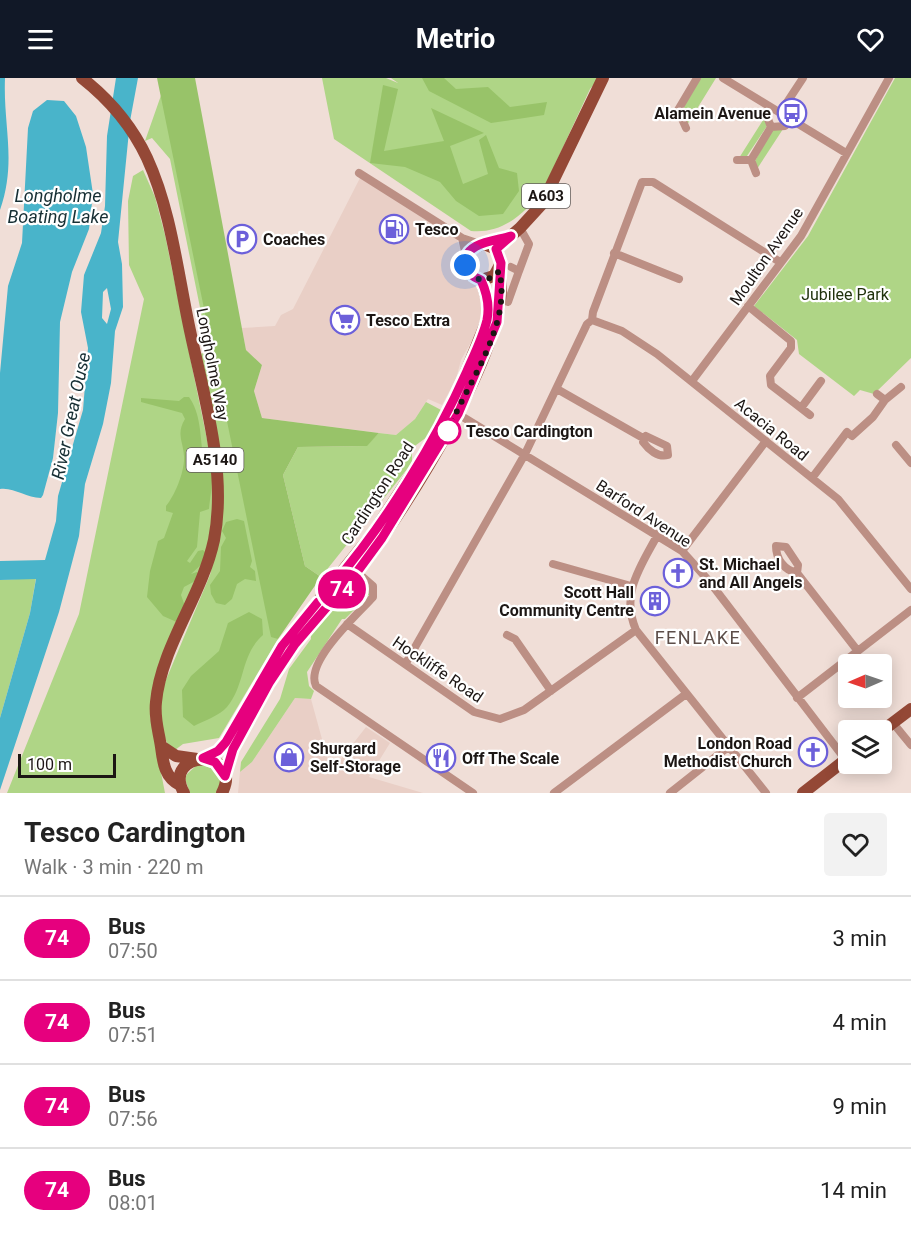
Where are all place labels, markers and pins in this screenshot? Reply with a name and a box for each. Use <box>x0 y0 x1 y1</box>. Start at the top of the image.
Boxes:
bus stop icon: Alamein Avenue <box>776 97 808 129</box>
place label: Alamein Avenue <box>654 104 771 123</box>
fuel station icon: Tesco <box>378 213 410 245</box>
place label: Tesco <box>415 220 458 239</box>
parking icon: Coaches <box>226 223 258 255</box>
place label: Coaches <box>263 230 325 249</box>
supermarket icon: Tesco Extra <box>329 304 361 336</box>
place label: Tesco Extra <box>366 311 451 330</box>
marker: Tesco Cardington <box>435 418 461 444</box>
place label: Tesco Cardington <box>466 422 593 441</box>
place label: St. Michael and All Angels <box>699 555 802 592</box>
church icon: St. Michael and All Angels <box>662 557 694 589</box>
place label: Scott Hall Community Centre <box>499 583 634 620</box>
building icon: Scott Hall Community Centre <box>639 585 671 617</box>
place label: London Road Methodist Church <box>664 734 792 771</box>
church icon: London Road Methodist Church <box>797 736 829 768</box>
place label: Shurgard Self-Storage <box>310 739 401 776</box>
shop icon: Shurgard Self-Storage <box>273 741 305 773</box>
restaurant icon: Off The Scale <box>425 742 457 774</box>
place label: Off The Scale <box>462 749 560 768</box>

